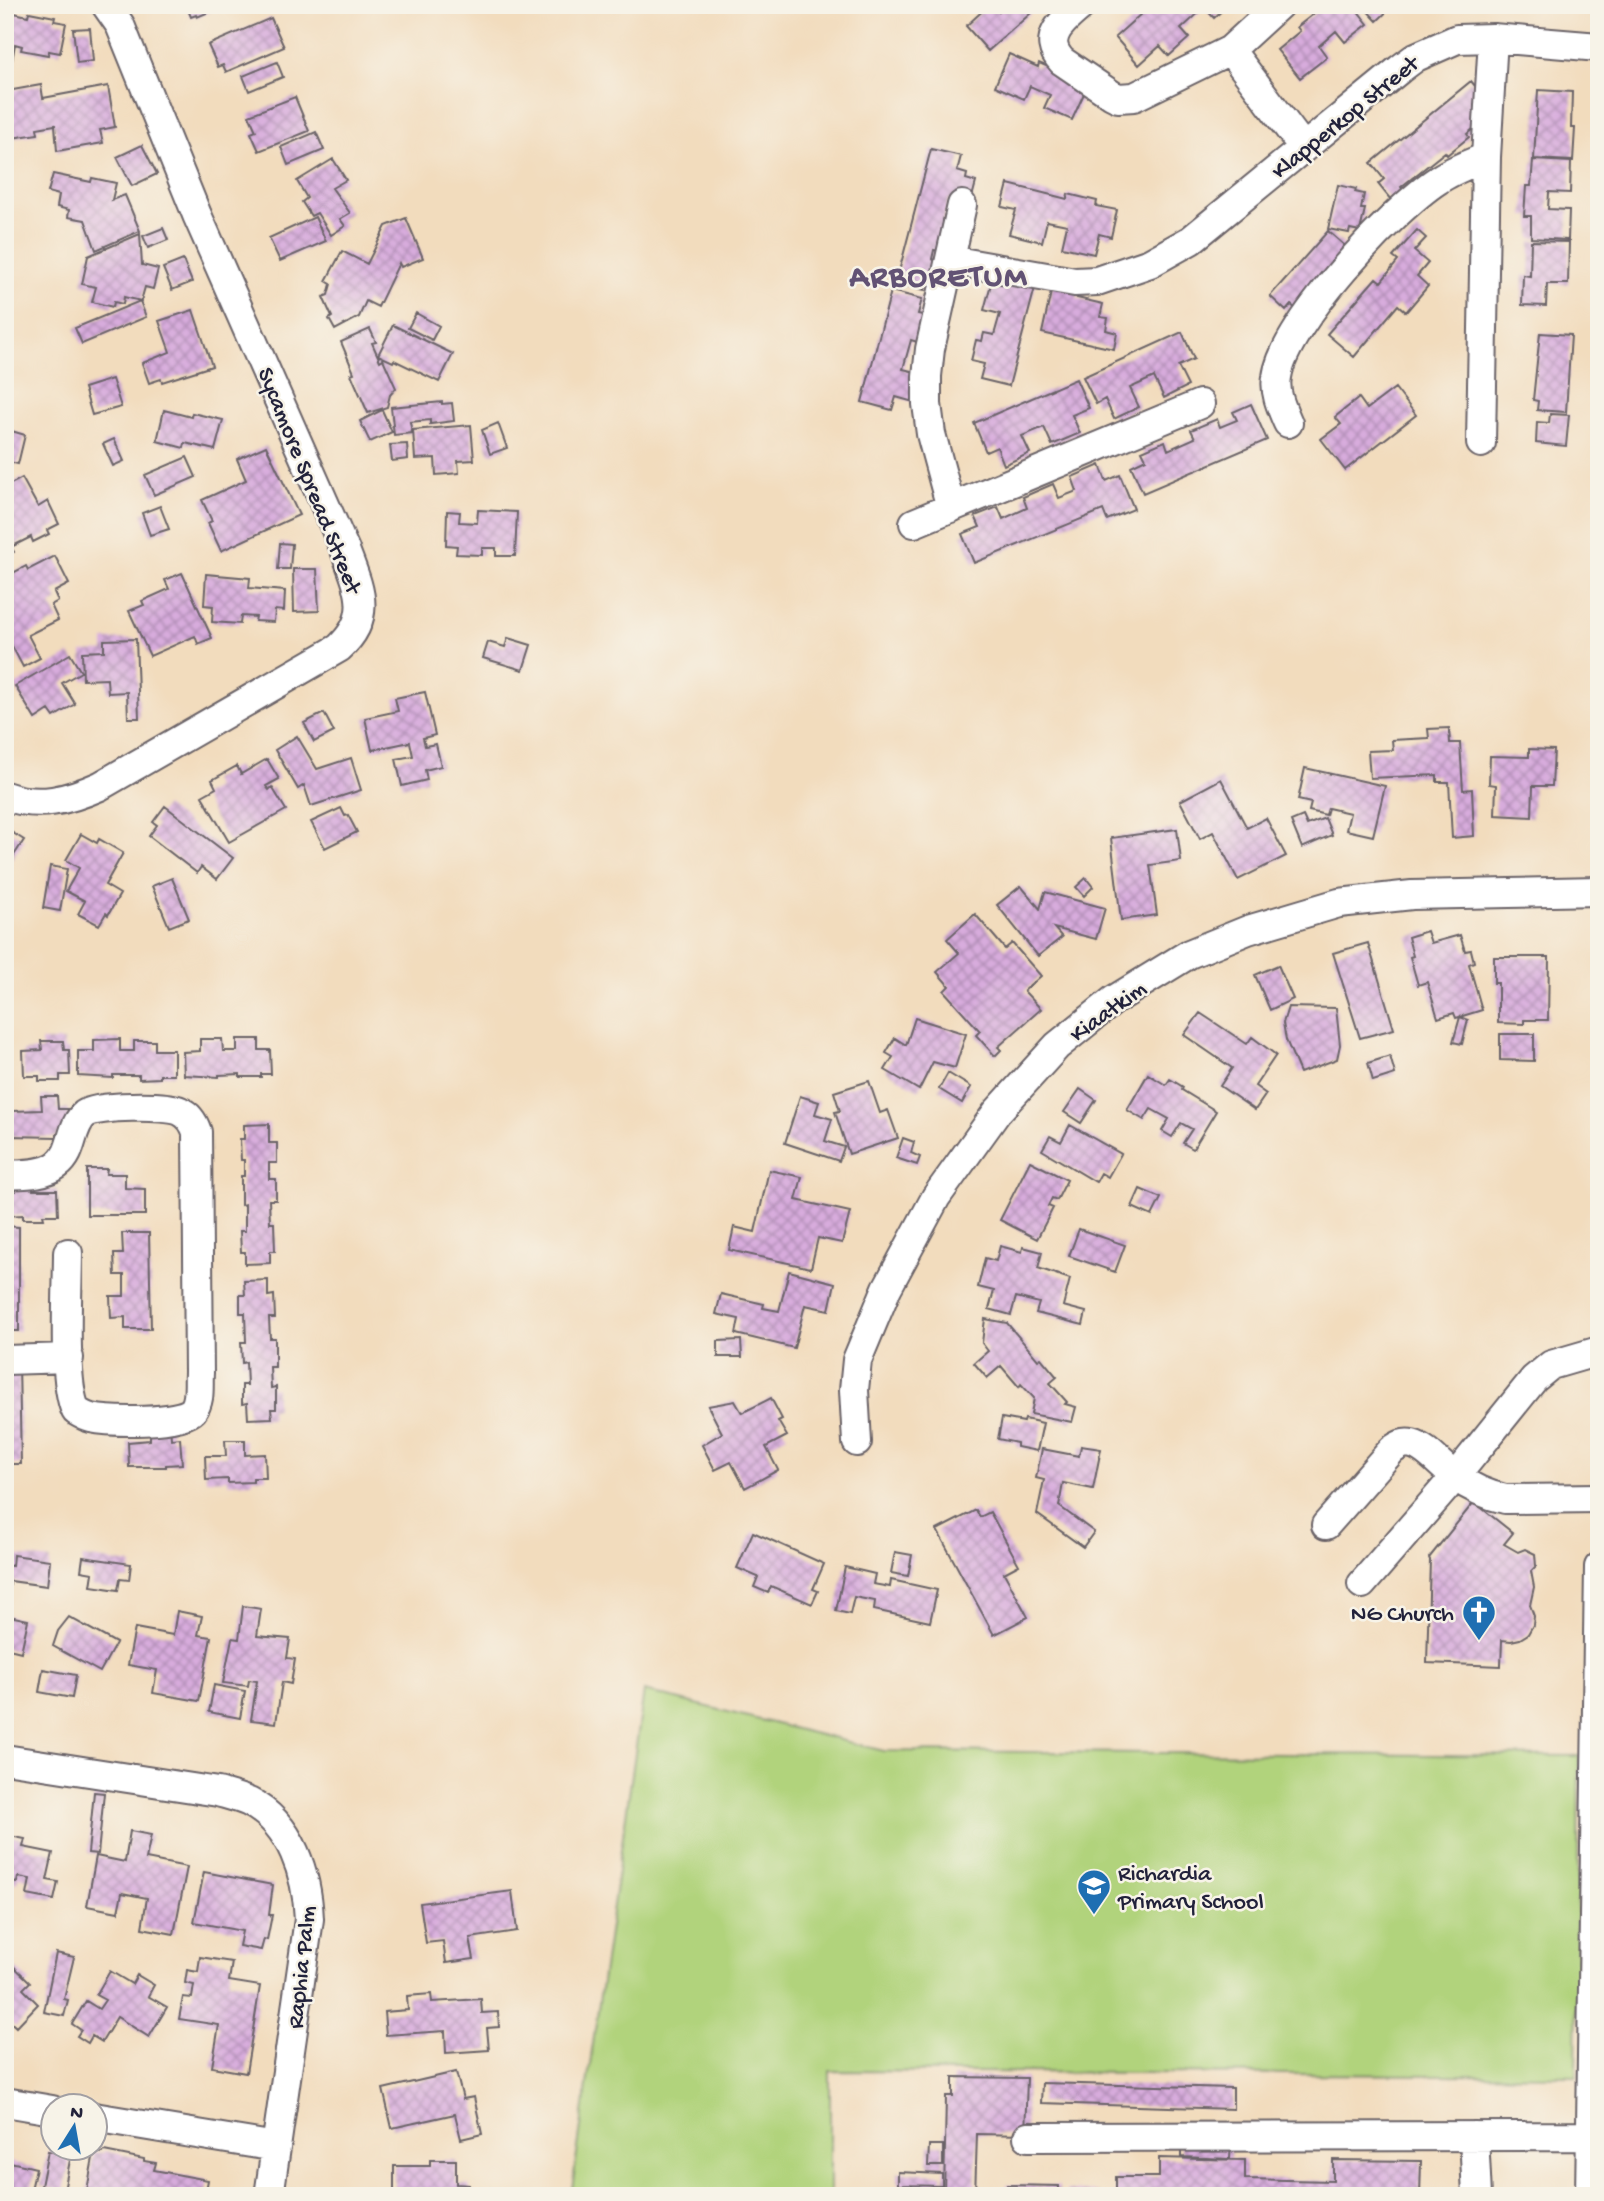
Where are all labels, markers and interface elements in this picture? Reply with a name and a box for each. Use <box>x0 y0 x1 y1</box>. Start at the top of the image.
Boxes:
street label: Klapperkop Street <box>1267 49 1427 187</box>
district label: ARBORETUM <box>849 260 1028 298</box>
street label: Sycamore Spread Street <box>249 364 367 601</box>
street label: Kiaatkim <box>1065 975 1153 1050</box>
church icon: NG Church <box>1460 1593 1498 1642</box>
place label: NG Church <box>1351 1601 1454 1630</box>
place label: Richardia Primary School <box>1117 1861 1264 1918</box>
school or university icon: Richardia Primary School <box>1075 1867 1113 1916</box>
street label: Raphia Palm <box>283 1904 324 2030</box>
north arrow <box>38 2092 108 2162</box>
text: N <box>68 2101 85 2126</box>

